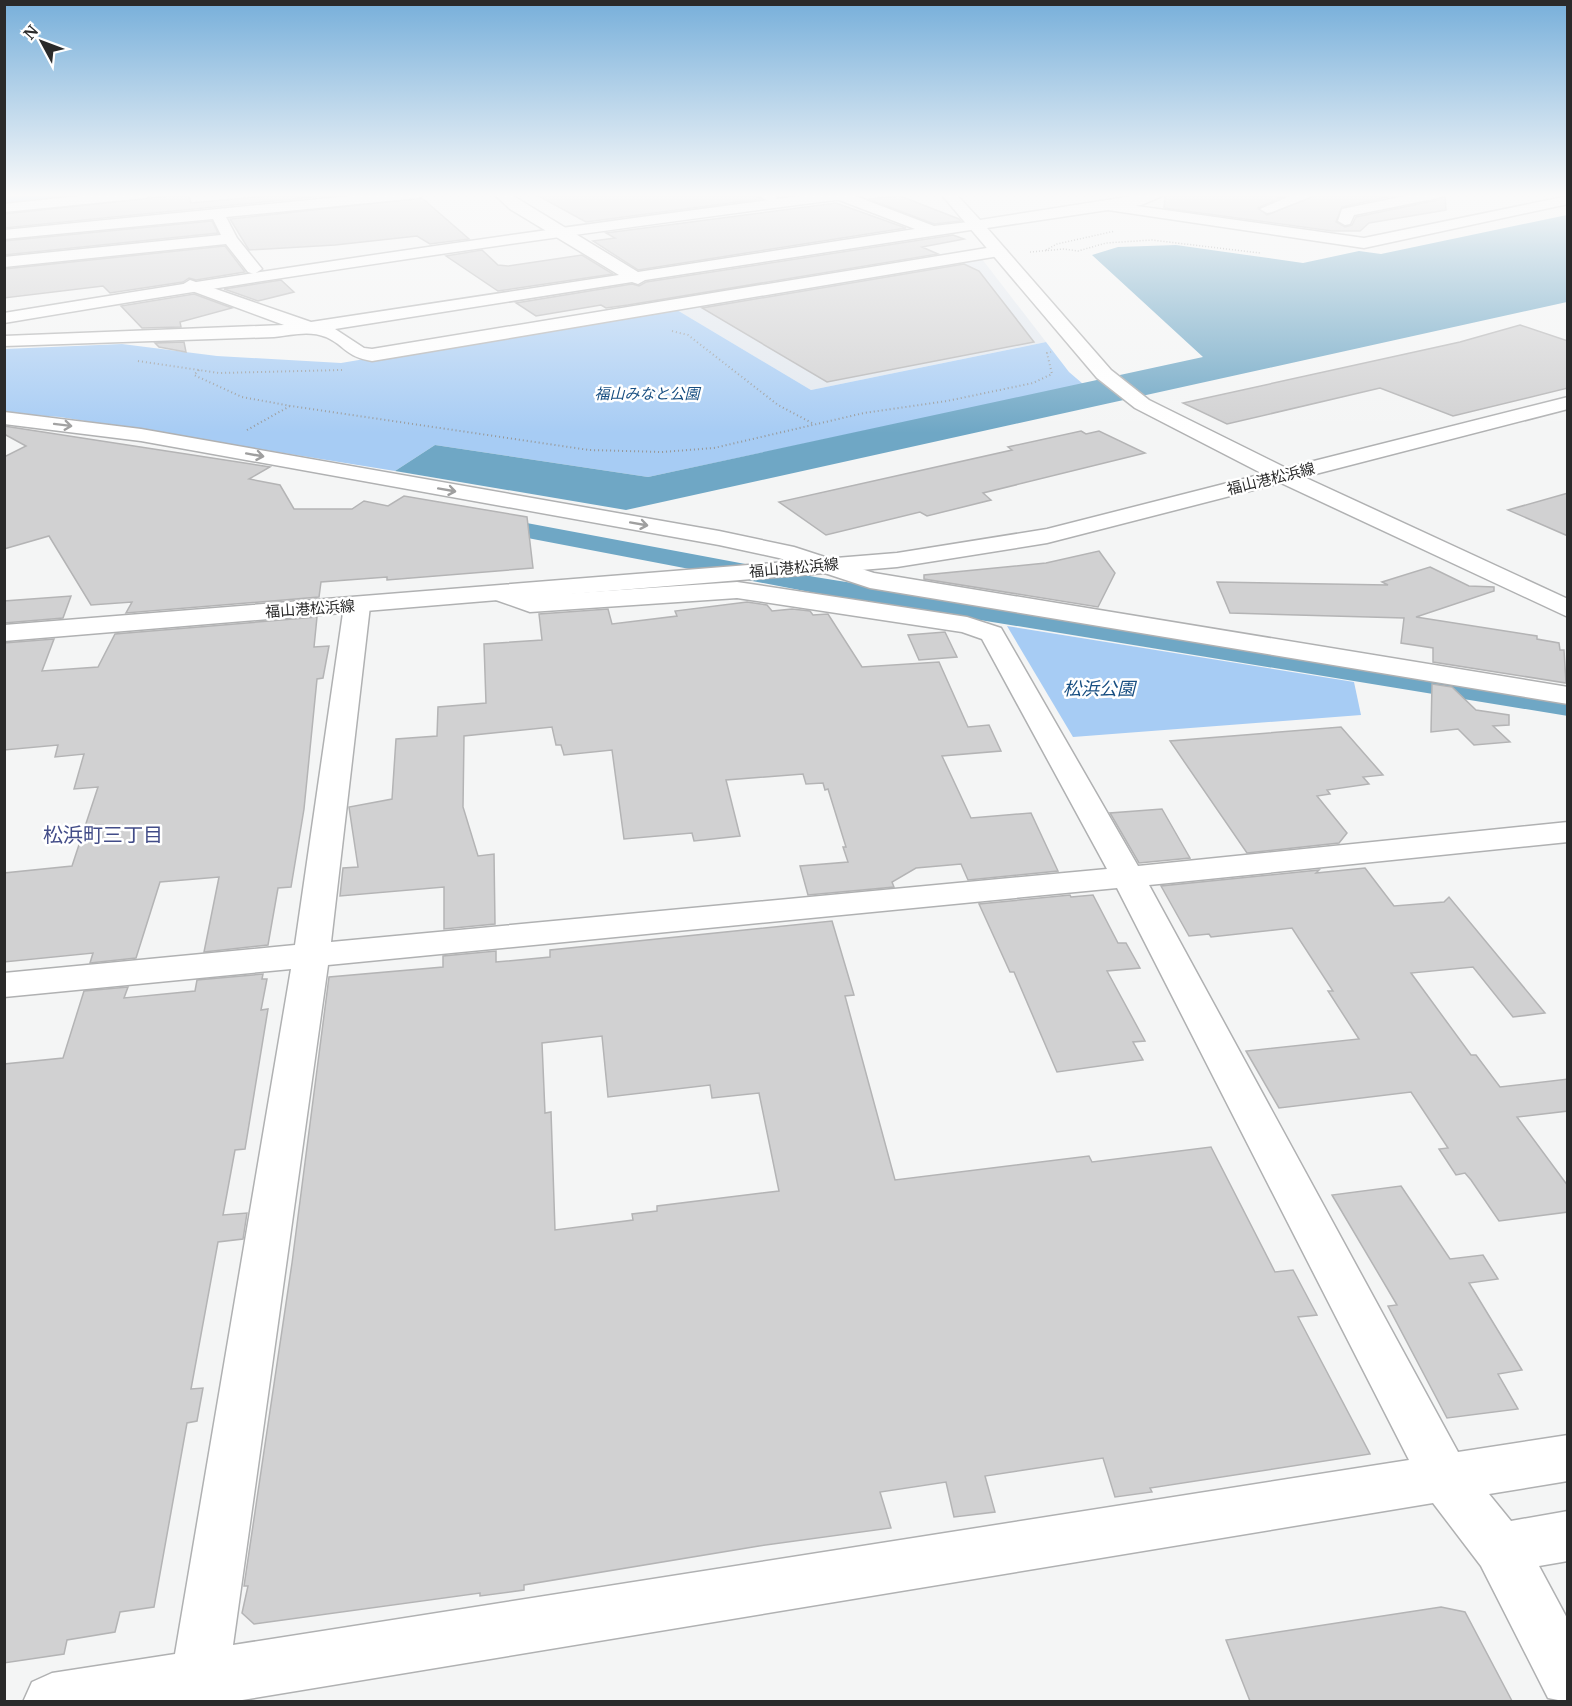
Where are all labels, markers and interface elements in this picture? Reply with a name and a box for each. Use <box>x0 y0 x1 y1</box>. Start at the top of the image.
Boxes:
north arrow <box>12 12 72 72</box>
text: N <box>18 20 43 44</box>
park label: 福山みなと公園 <box>594 383 701 403</box>
one-way arrow <box>52 420 72 431</box>
one-way arrow <box>245 450 264 461</box>
street label: 福山港松浜線 <box>1225 457 1317 499</box>
one-way arrow <box>437 484 456 495</box>
one-way arrow <box>629 519 648 530</box>
street label: 福山港松浜線 <box>748 553 840 581</box>
street label: 福山港松浜線 <box>264 595 356 621</box>
park label: 松浜公園 <box>1063 676 1138 700</box>
district label: 松浜町三丁目 <box>43 821 163 848</box>

